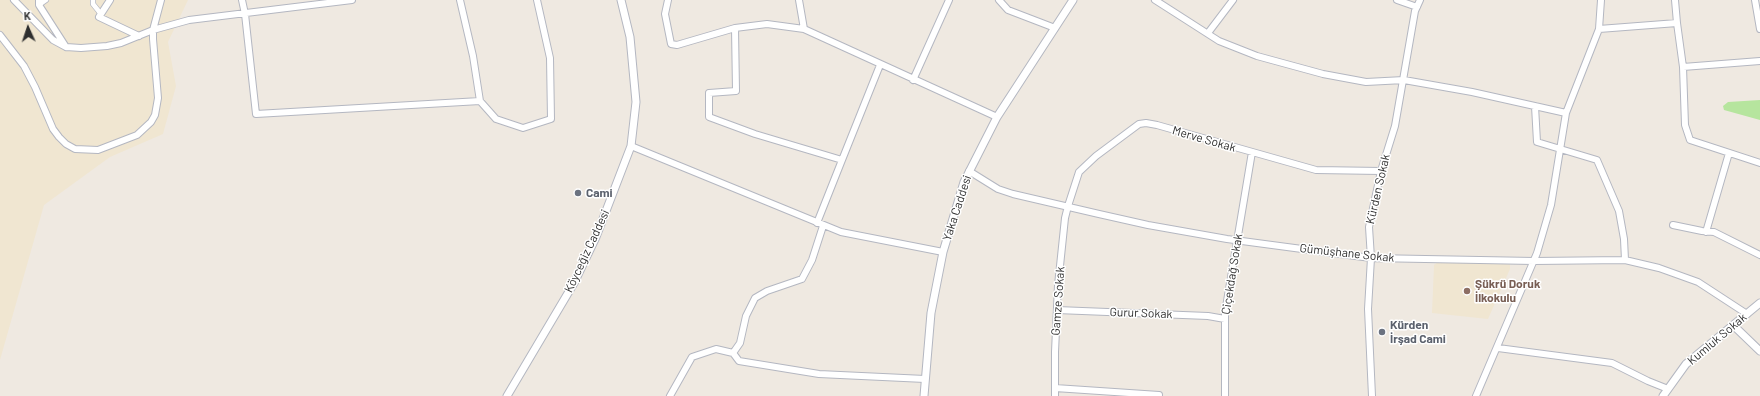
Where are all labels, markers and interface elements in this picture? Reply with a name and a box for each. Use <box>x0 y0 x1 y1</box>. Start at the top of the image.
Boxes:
north arrow <box>8 8 48 48</box>
text: K <box>24 9 31 22</box>
street label: Merve Sokak <box>1171 123 1237 155</box>
street label: Kürden Sokak <box>1363 153 1393 225</box>
street label: Yaka Caddesi <box>940 173 974 243</box>
place label: Cami <box>586 186 613 200</box>
marker: Cami <box>573 188 583 198</box>
street label: Köyceğiz Caddesi <box>561 207 613 295</box>
street label: Çiçekdağ Sokak <box>1218 232 1246 316</box>
street label: Gümüşhane Sokak <box>1299 241 1395 265</box>
street label: Gamze Sokak <box>1048 266 1068 336</box>
place label: Şükrü Doruk İlkokulu <box>1475 277 1540 305</box>
marker: Şükrü Doruk İlkokulu <box>1462 286 1472 296</box>
street label: Gurur Sokak <box>1109 305 1173 321</box>
street label: Kumluk Sokak <box>1684 310 1750 368</box>
place label: Kürden İrşad Cami <box>1390 318 1446 346</box>
marker: Kürden İrşad Cami <box>1377 327 1387 337</box>

